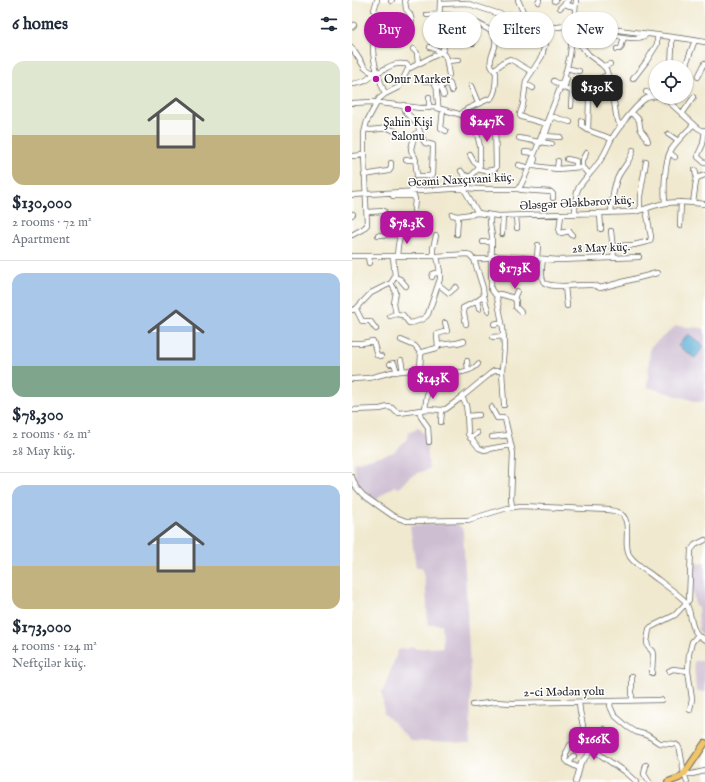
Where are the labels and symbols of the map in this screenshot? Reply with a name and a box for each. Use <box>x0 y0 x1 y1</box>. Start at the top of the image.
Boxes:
place label: Onur Market <box>384 72 450 87</box>
marker: Onur Market <box>371 74 381 84</box>
pin: $130K <box>569 75 625 109</box>
marker: Şahin Kişi Salonu <box>403 104 413 114</box>
pin: $247K <box>459 109 515 143</box>
place label: Şahin Kişi Salonu <box>383 115 433 144</box>
street label: Əcəmi Naxçıvani küç. <box>407 170 515 190</box>
street label: Ələsgər Ələkbərov küç. <box>519 193 635 213</box>
pin: $78.3K <box>374 211 440 245</box>
street label: 28 May küç. <box>572 239 630 257</box>
pin: $173K <box>487 256 543 290</box>
pin: $143K <box>405 366 461 400</box>
street label: 2-ci Mədən yolu <box>523 684 605 700</box>
pin: $166K <box>566 727 622 761</box>

